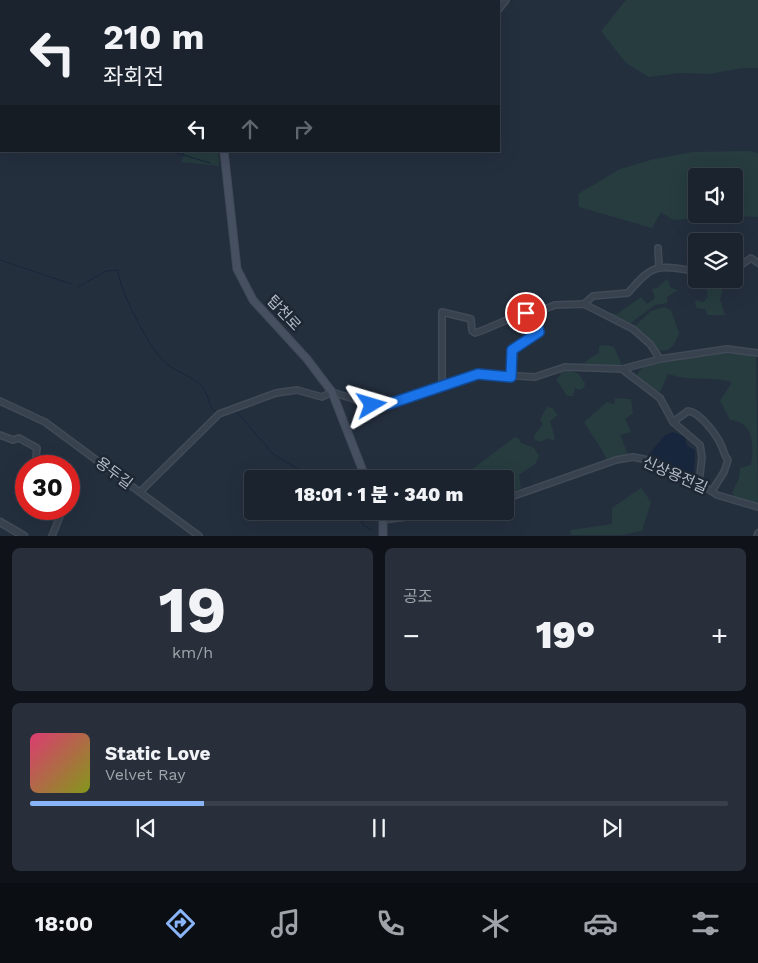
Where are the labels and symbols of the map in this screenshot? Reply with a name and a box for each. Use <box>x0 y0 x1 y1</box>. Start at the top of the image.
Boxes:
street label: 탑천로 <box>263 292 305 334</box>
pin <box>505 292 547 334</box>
position arrow <box>345 378 397 430</box>
street label: 용두길 <box>92 453 136 493</box>
street label: 신상용전길 <box>640 453 710 497</box>
speed limit sign: 30 <box>15 455 80 520</box>

